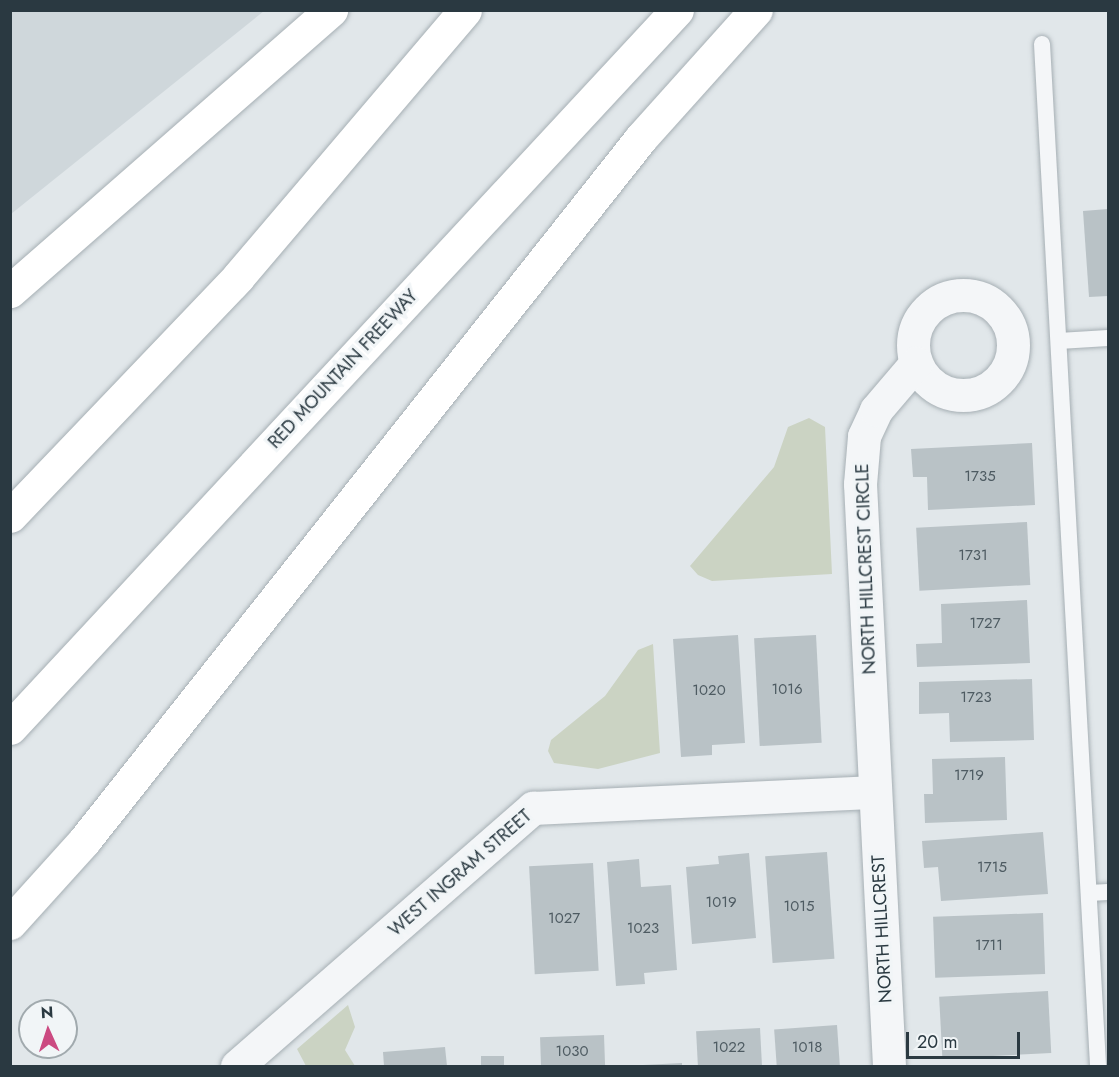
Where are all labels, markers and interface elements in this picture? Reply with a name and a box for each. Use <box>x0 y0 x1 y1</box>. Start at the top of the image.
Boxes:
street label: RED MOUNTAIN FREEWAY <box>264 285 422 453</box>
street label: NORTH HILLCREST CIRCLE <box>852 463 880 675</box>
house number: 1735 <box>964 468 996 486</box>
house number: 1731 <box>958 547 988 565</box>
house number: 1727 <box>969 615 1001 633</box>
house number: 1016 <box>771 681 803 699</box>
house number: 1020 <box>692 682 726 700</box>
house number: 1723 <box>960 689 992 707</box>
house number: 1719 <box>954 767 984 785</box>
street label: WEST INGRAM STREET <box>384 805 536 941</box>
street label: NORTH HILLCREST <box>867 854 897 1004</box>
house number: 1715 <box>977 859 1007 877</box>
house number: 1019 <box>705 894 737 912</box>
house number: 1015 <box>784 898 814 916</box>
house number: 1027 <box>548 910 580 928</box>
house number: 1023 <box>627 920 659 938</box>
house number: 1711 <box>975 937 1003 955</box>
north arrow <box>18 999 78 1059</box>
text: N <box>40 1001 54 1024</box>
scale bar <box>909 1020 1023 1058</box>
text: 20 m <box>917 1029 957 1055</box>
house number: 1022 <box>713 1039 745 1057</box>
house number: 1018 <box>792 1039 822 1057</box>
house number: 1030 <box>556 1043 588 1061</box>

